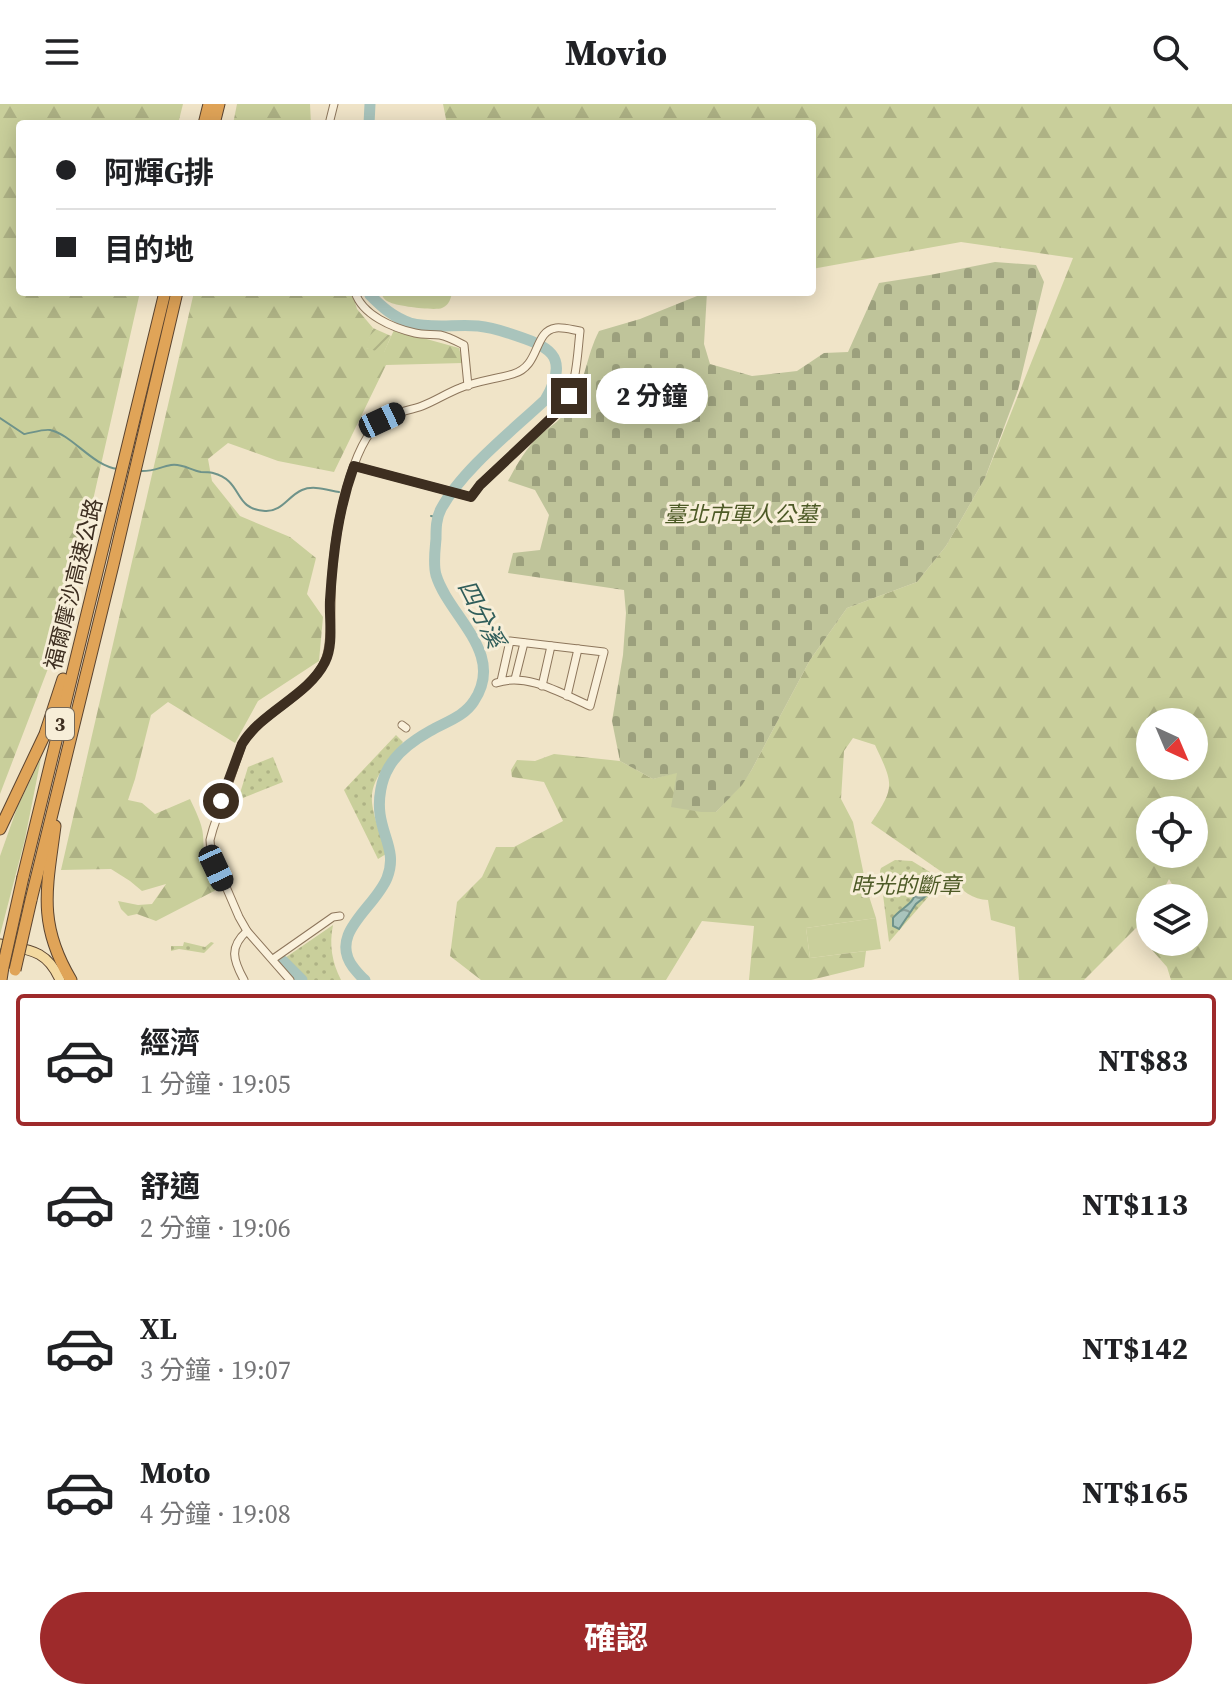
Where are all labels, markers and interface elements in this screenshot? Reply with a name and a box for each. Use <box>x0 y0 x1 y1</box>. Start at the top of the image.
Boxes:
text: Movio <box>565 28 667 77</box>
icon: menu <box>40 30 84 74</box>
icon: search <box>1148 30 1192 74</box>
text: 阿輝G排 <box>104 152 214 193</box>
text: 目的地 <box>104 229 194 270</box>
callout: 2 分鐘 <box>597 368 709 424</box>
route end <box>551 378 587 414</box>
text: 2 分鐘 <box>616 378 688 414</box>
car <box>355 399 409 441</box>
street label: 福爾摩沙高速公路 <box>37 495 109 673</box>
park label: 臺北市軍人公墓 <box>664 499 821 529</box>
water label: 四分溪 <box>450 574 514 656</box>
road number: 3 <box>46 708 74 740</box>
north arrow <box>1136 708 1208 780</box>
map controls <box>1136 708 1208 956</box>
route start <box>203 783 239 819</box>
button: locate <box>1136 796 1208 868</box>
car <box>195 841 237 895</box>
park label: 時光的斷章 <box>851 870 964 900</box>
button: layers <box>1136 884 1208 956</box>
text: 經濟 <box>140 1022 200 1063</box>
icon: car <box>44 1024 116 1096</box>
text: NT$83 <box>1098 1040 1188 1081</box>
text: 1 分鐘 · 19:05 <box>140 1066 291 1102</box>
text: 舒適 <box>140 1166 200 1207</box>
icon: car <box>44 1168 116 1240</box>
text: NT$113 <box>1082 1184 1188 1225</box>
text: 2 分鐘 · 19:06 <box>140 1210 291 1246</box>
text: XL <box>140 1308 177 1349</box>
icon: car <box>44 1312 116 1384</box>
text: NT$142 <box>1082 1328 1188 1369</box>
text: 3 分鐘 · 19:07 <box>140 1352 291 1388</box>
text: Moto <box>140 1452 211 1493</box>
icon: car <box>44 1456 116 1528</box>
text: NT$165 <box>1082 1472 1188 1513</box>
text: 4 分鐘 · 19:08 <box>140 1496 291 1532</box>
button: 確認 <box>40 1592 1192 1684</box>

